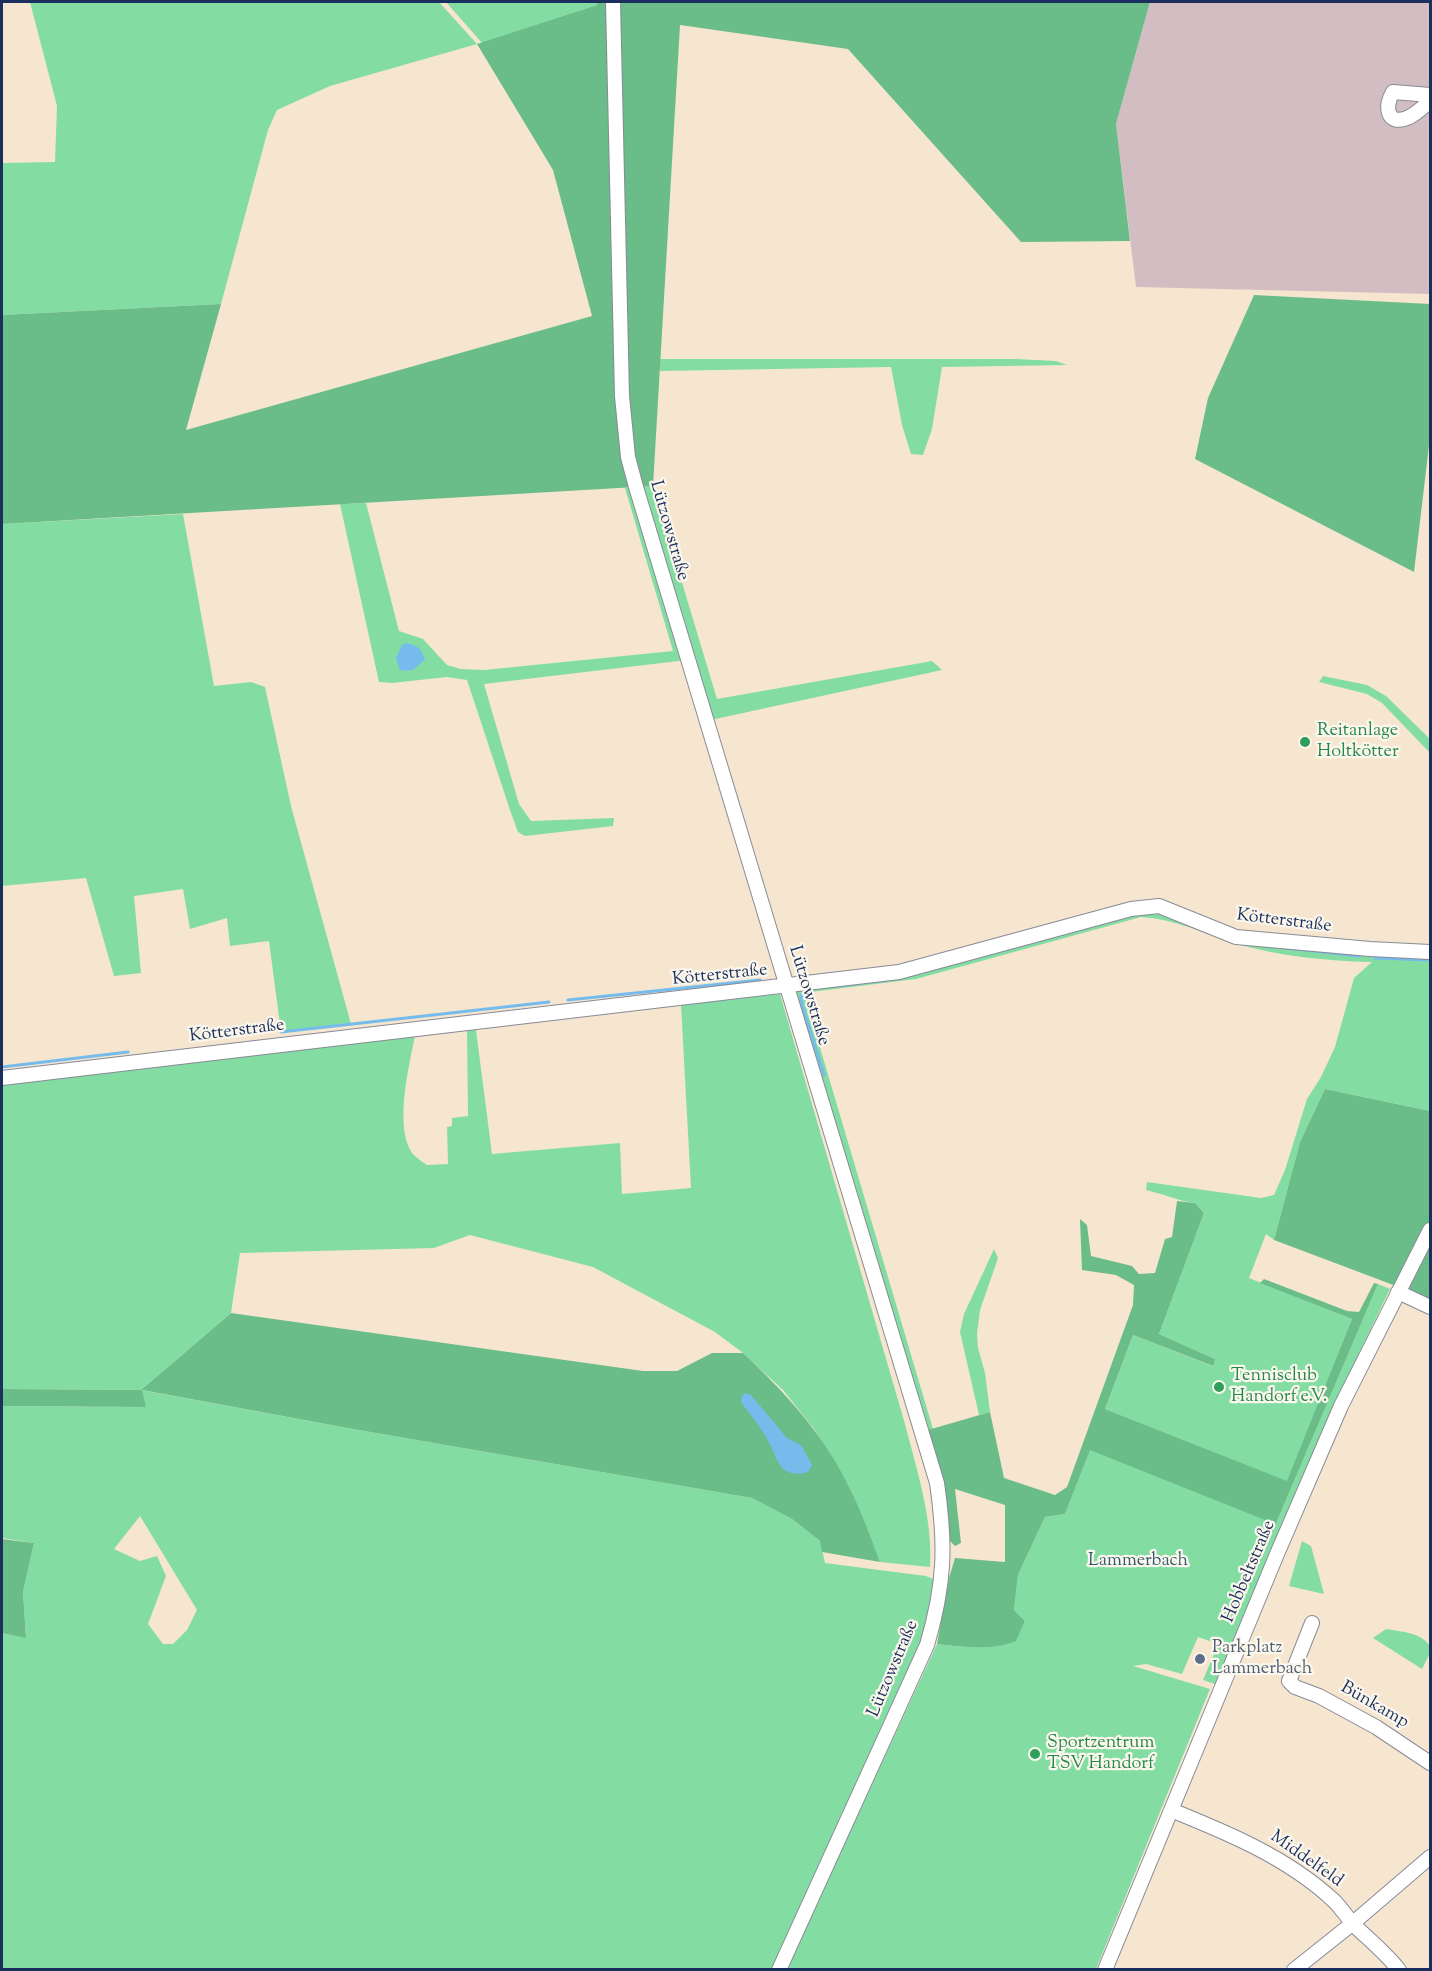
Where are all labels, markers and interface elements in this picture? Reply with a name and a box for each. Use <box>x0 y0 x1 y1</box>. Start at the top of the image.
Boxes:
street label: Lützowstraße <box>643 478 693 584</box>
place label: Reitanlage Holtkötter <box>1317 721 1399 764</box>
marker: Reitanlage Holtkötter <box>1298 735 1312 749</box>
street label: Kötterstraße <box>1235 905 1333 939</box>
street label: Lützowstraße <box>783 944 833 1048</box>
street label: Kötterstraße <box>671 960 769 992</box>
street label: Kötterstraße <box>188 1015 286 1049</box>
place label: Tennisclub Handorf e.V. <box>1231 1366 1327 1408</box>
marker: Tennisclub Handorf e.V. <box>1212 1380 1226 1394</box>
street label: Hobbeltstraße <box>1219 1518 1281 1626</box>
park label: Lammerbach <box>1088 1551 1188 1573</box>
street label: Lützowstraße <box>864 1617 924 1721</box>
place label: Parkplatz Lammerbach <box>1212 1638 1312 1680</box>
marker: Parkplatz Lammerbach <box>1193 1652 1207 1666</box>
street label: Bünkamp <box>1336 1678 1412 1734</box>
place label: Sportzentrum TSV Handorf <box>1047 1733 1154 1776</box>
marker: Sportzentrum TSV Handorf <box>1028 1747 1042 1761</box>
street label: Middelfeld <box>1265 1827 1347 1893</box>

